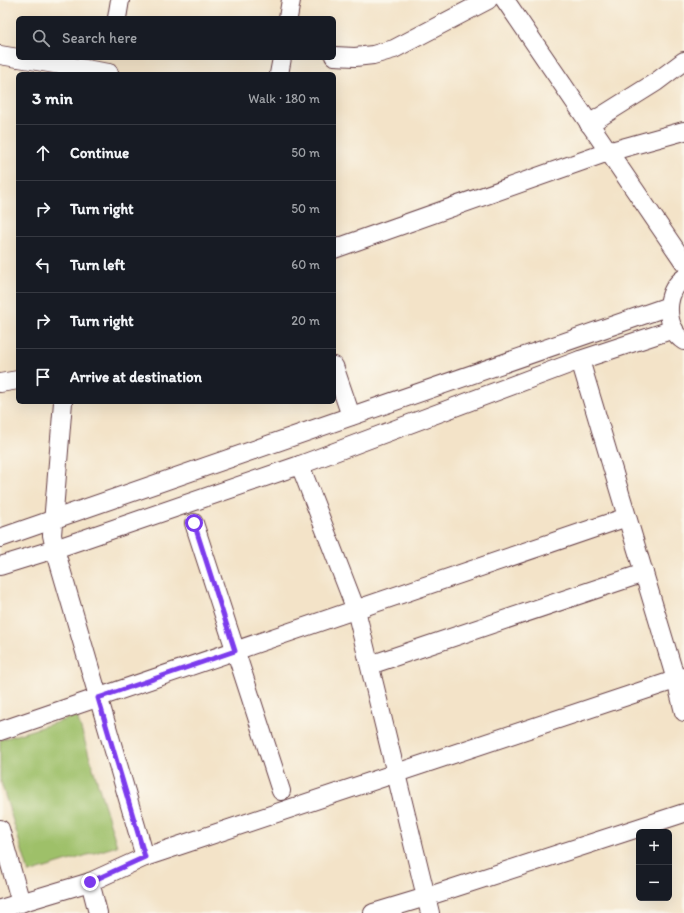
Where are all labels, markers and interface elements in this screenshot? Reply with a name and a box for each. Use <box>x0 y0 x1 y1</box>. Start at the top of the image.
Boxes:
search box <box>16 16 336 60</box>
icon: search <box>30 27 52 49</box>
text: Search here <box>62 29 137 47</box>
text: 3 min <box>32 88 73 108</box>
text: Walk · 180 m <box>248 91 320 106</box>
icon: ahead <box>32 142 54 164</box>
text: Continue <box>70 144 129 162</box>
text: 50 m <box>291 145 320 160</box>
icon: right <box>32 198 54 220</box>
text: Turn right <box>70 200 134 218</box>
text: 50 m <box>291 201 320 216</box>
icon: left <box>32 254 54 276</box>
text: Turn left <box>70 256 125 274</box>
text: 60 m <box>291 257 320 272</box>
icon: right <box>32 310 54 332</box>
text: Turn right <box>70 312 134 330</box>
text: 20 m <box>291 313 320 328</box>
icon: arrive <box>32 366 54 388</box>
text: Arrive at destination <box>70 368 202 386</box>
route start <box>185 514 203 532</box>
map controls <box>636 829 672 901</box>
button: + <box>636 829 672 865</box>
button: − <box>636 865 672 901</box>
route end <box>81 873 99 891</box>

